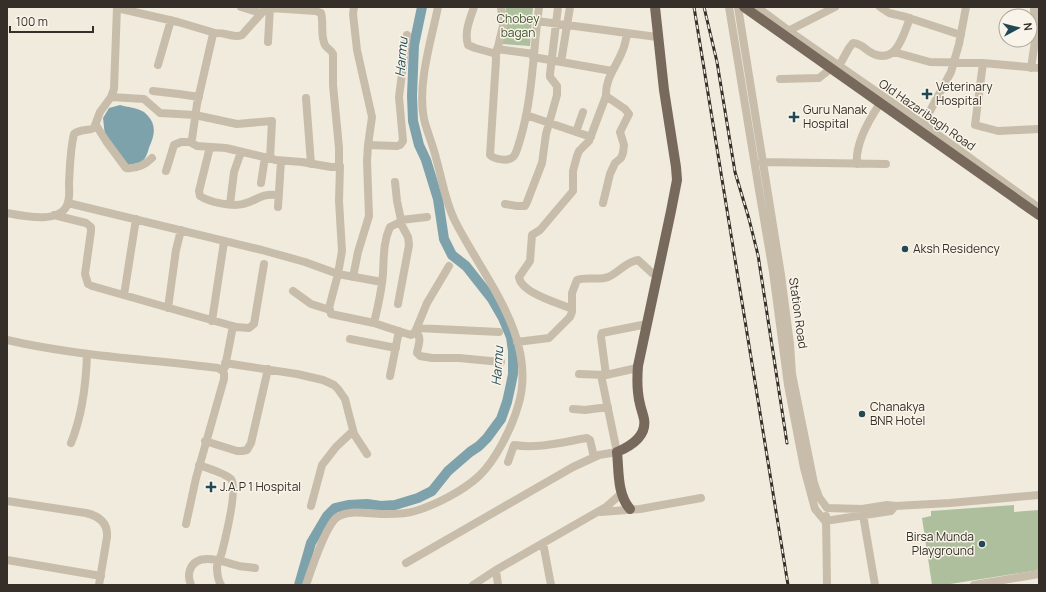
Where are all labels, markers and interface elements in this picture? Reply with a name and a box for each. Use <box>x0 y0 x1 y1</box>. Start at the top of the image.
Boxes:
scale bar <box>10 8 93 34</box>
north arrow <box>998 8 1038 48</box>
park label: Chobey bagan <box>496 10 540 41</box>
text: 100 m <box>16 13 48 30</box>
text: N <box>1020 22 1036 32</box>
water label: Harmu <box>390 35 412 77</box>
street label: Old Hazaribagh Road <box>876 75 979 154</box>
place label: Veterinary Hospital <box>936 78 993 109</box>
marker: Veterinary Hospital <box>921 88 933 100</box>
place label: Guru Nanak Hospital <box>803 101 868 132</box>
marker: Guru Nanak Hospital <box>788 111 800 123</box>
place label: Aksh Residency <box>913 240 1000 257</box>
marker: Aksh Residency <box>900 244 910 254</box>
street label: Station Road <box>785 276 812 350</box>
water label: Harmu <box>487 344 507 386</box>
place label: Chanakya BNR Hotel <box>870 398 925 429</box>
marker: Chanakya BNR Hotel <box>857 409 867 419</box>
place label: J.A.P 1 Hospital <box>220 478 301 495</box>
marker: J.A.P 1 Hospital <box>205 481 217 493</box>
place label: Birsa Munda Playground <box>906 528 974 559</box>
marker: Birsa Munda Playground <box>977 539 987 549</box>

